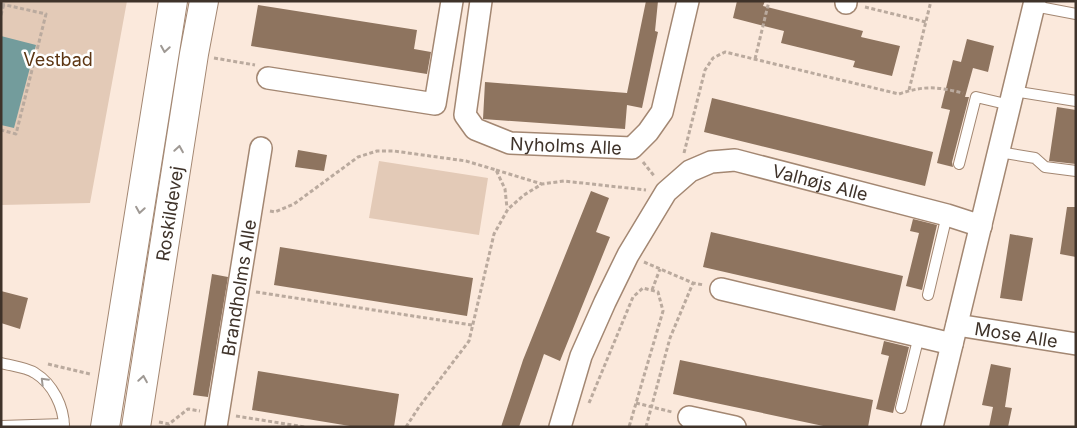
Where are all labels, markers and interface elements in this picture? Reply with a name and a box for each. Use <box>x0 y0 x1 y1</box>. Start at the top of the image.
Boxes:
one-way arrow <box>160 46 171 54</box>
park label: Vestbad <box>23 49 93 70</box>
street label: Nyholms Alle <box>510 133 622 158</box>
one-way arrow <box>174 145 184 153</box>
street label: Valhøjs Alle <box>770 160 870 205</box>
street label: Roskildevej <box>151 164 187 263</box>
one-way arrow <box>135 206 145 214</box>
street label: Brandholms Alle <box>217 218 260 358</box>
street label: Mose Alle <box>973 317 1059 351</box>
one-way arrow <box>137 374 148 382</box>
one-way arrow <box>41 378 50 387</box>

